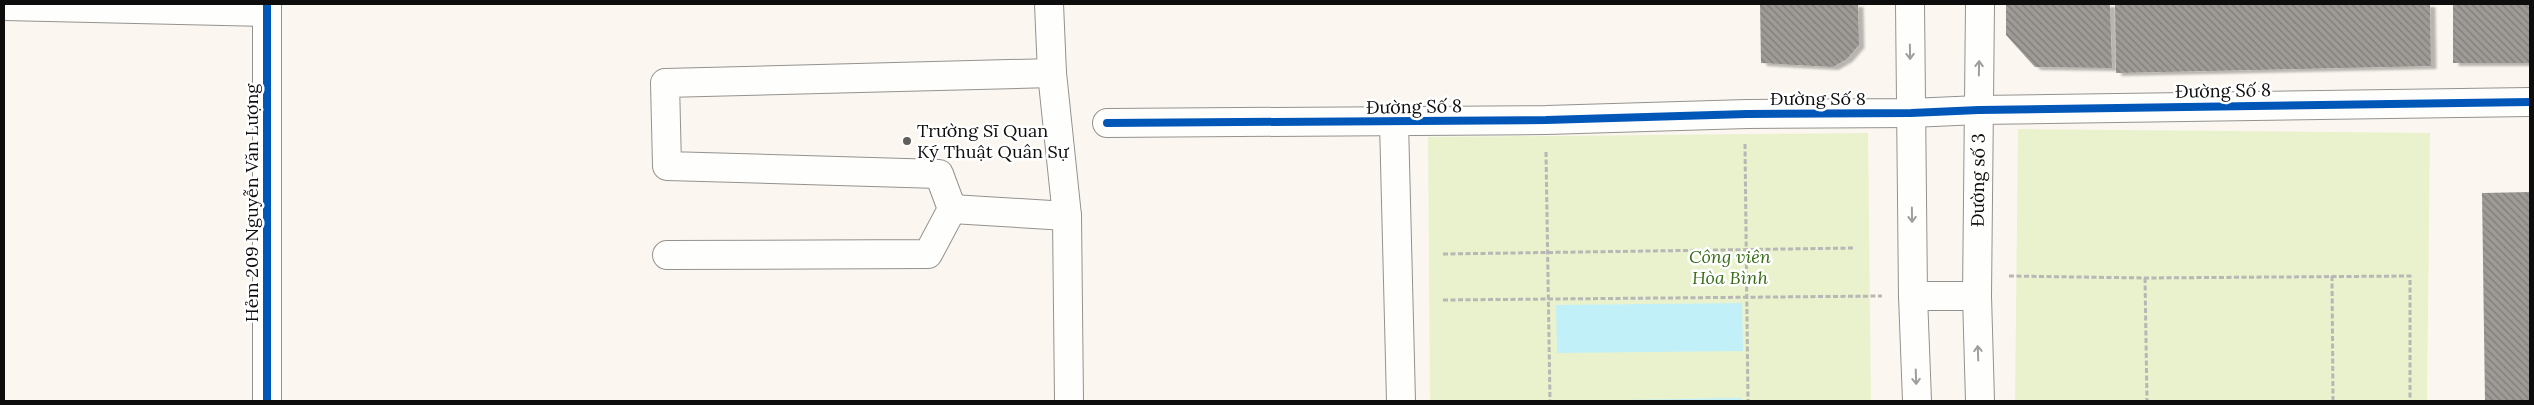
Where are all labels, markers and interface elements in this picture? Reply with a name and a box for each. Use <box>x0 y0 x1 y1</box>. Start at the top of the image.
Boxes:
one-way arrow <box>1905 44 1915 60</box>
one-way arrow <box>1975 60 1984 76</box>
street label: Đường Số 8 <box>2175 78 2271 103</box>
street label: Hẻm 209 Nguyễn Văn Lượng <box>240 83 263 322</box>
street label: Đường Số 8 <box>1770 87 1866 110</box>
street label: Đường Số 8 <box>1366 94 1462 119</box>
place label: Trường Sĩ Quan Kỹ Thuật Quân Sự <box>917 119 1070 163</box>
street label: Đường số 3 <box>1966 133 1990 227</box>
marker: Trường Sĩ Quan Kỹ Thuật Quân Sự <box>901 135 913 147</box>
one-way arrow <box>1907 206 1917 223</box>
park label: Công viên Hòa Bình <box>1689 245 1771 289</box>
one-way arrow <box>1973 345 1983 361</box>
one-way arrow <box>1911 369 1921 385</box>

